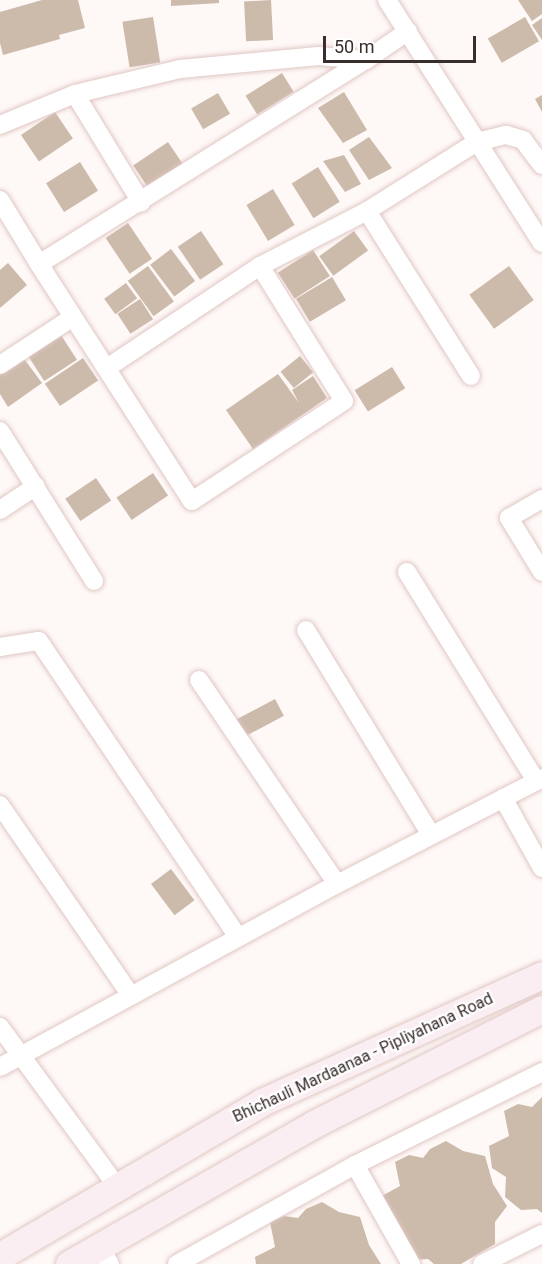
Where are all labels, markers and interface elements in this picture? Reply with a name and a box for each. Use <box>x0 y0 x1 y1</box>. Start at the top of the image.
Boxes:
scale bar <box>326 24 479 62</box>
text: 50 m <box>334 36 374 57</box>
street label: Bhichauli Mardaanaa - Pipliyahana Road <box>230 989 496 1127</box>

